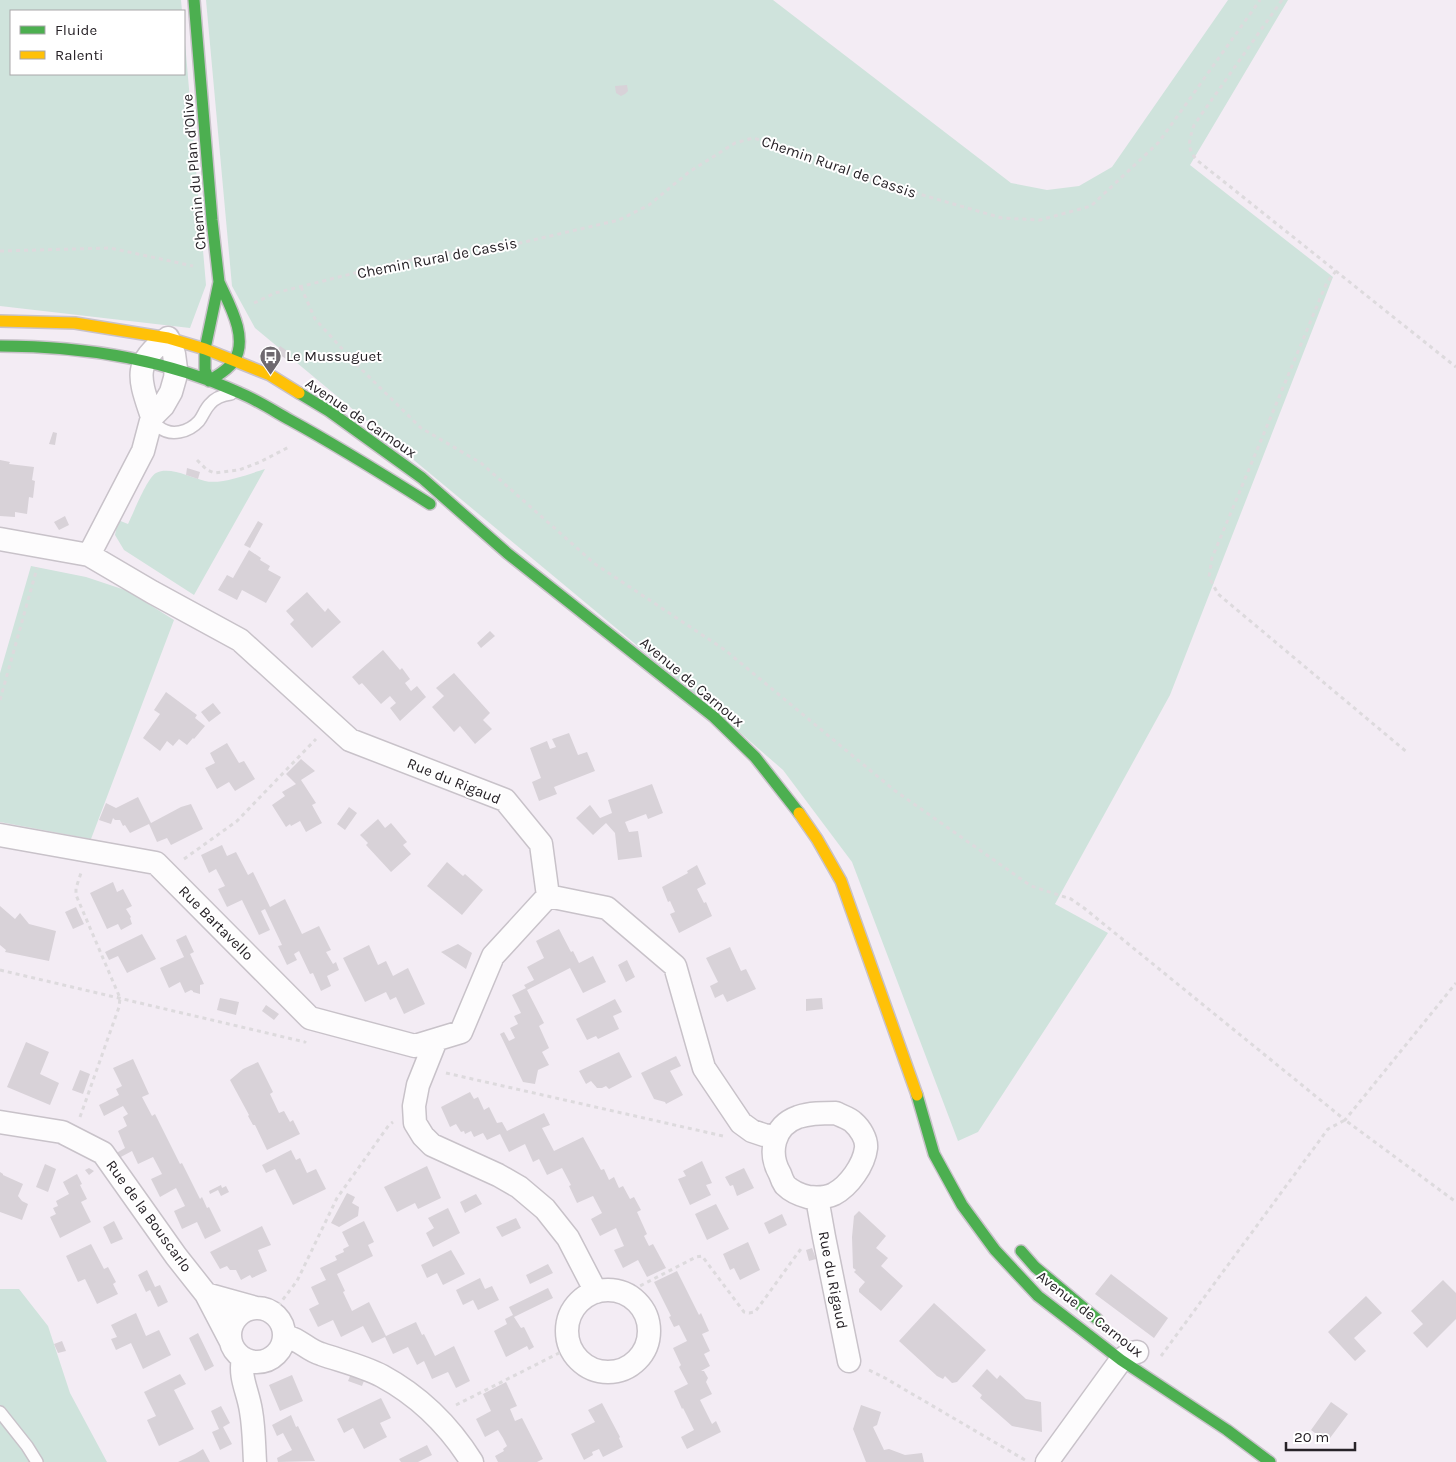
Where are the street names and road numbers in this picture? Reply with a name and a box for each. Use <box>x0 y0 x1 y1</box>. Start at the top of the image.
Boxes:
street label: Chemin du Plan d'Olive <box>178 93 210 251</box>
street label: Chemin Rural de Cassis <box>759 132 919 202</box>
street label: Chemin Rural de Cassis <box>356 234 518 282</box>
street label: Avenue de Carnoux <box>302 374 420 462</box>
street label: Avenue de Carnoux <box>636 633 748 731</box>
street label: Rue du Rigaud <box>405 754 503 808</box>
street label: Rue Bartavello <box>175 882 257 964</box>
street label: Rue de la Bouscarlo <box>102 1156 196 1276</box>
street label: Rue du Rigaud <box>815 1229 851 1331</box>
street label: Avenue de Carnoux <box>1033 1267 1147 1361</box>

